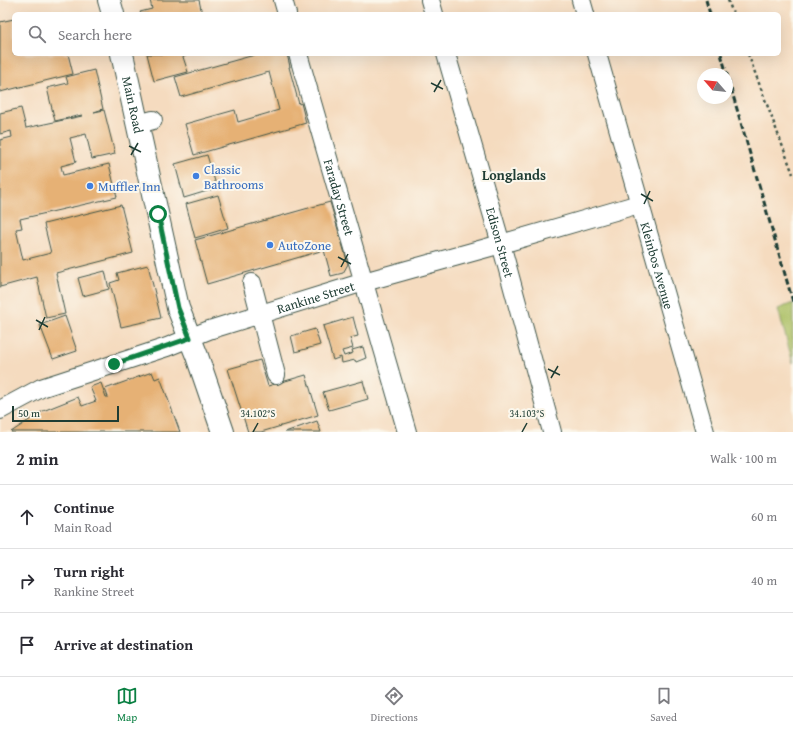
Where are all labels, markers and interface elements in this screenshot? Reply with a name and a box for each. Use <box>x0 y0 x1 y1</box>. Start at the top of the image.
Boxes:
search box <box>12 12 781 56</box>
icon: search <box>26 23 48 45</box>
text: Search here <box>58 24 132 45</box>
north arrow <box>697 68 733 104</box>
street label: Main Road <box>117 75 148 135</box>
street label: Faraday Street <box>319 157 359 238</box>
place label: Classic Bathrooms <box>204 160 264 194</box>
district label: Longlands <box>482 165 546 185</box>
marker: Classic Bathrooms <box>191 171 201 181</box>
place label: Muffler Inn <box>98 177 161 196</box>
marker: Muffler Inn <box>85 181 95 191</box>
route start <box>149 205 167 223</box>
street label: Edison Street <box>481 205 519 280</box>
street label: Kleinbos Avenue <box>635 220 678 311</box>
place label: AutoZone <box>278 236 331 255</box>
marker: AutoZone <box>265 240 275 250</box>
street label: Rankine Street <box>275 276 357 318</box>
route end <box>105 355 123 373</box>
scale bar <box>12 404 119 423</box>
text: 50 m <box>18 405 40 421</box>
text: 34.102°S <box>241 406 276 421</box>
text: 34.103°S <box>510 406 545 421</box>
text: 2 min <box>16 446 58 471</box>
text: Walk · 100 m <box>710 449 777 468</box>
text: Continue <box>54 497 115 518</box>
icon: ahead <box>16 506 38 528</box>
text: 60 m <box>751 507 777 526</box>
text: Main Road <box>54 518 112 537</box>
text: Turn right <box>54 561 125 582</box>
icon: right <box>16 570 38 592</box>
text: 40 m <box>751 571 777 590</box>
text: Rankine Street <box>54 582 134 601</box>
icon: arrive <box>16 634 38 656</box>
text: Arrive at destination <box>54 634 193 655</box>
tab: Map <box>116 685 138 725</box>
tab: Directions <box>371 685 418 725</box>
tab: Saved <box>650 685 677 725</box>

